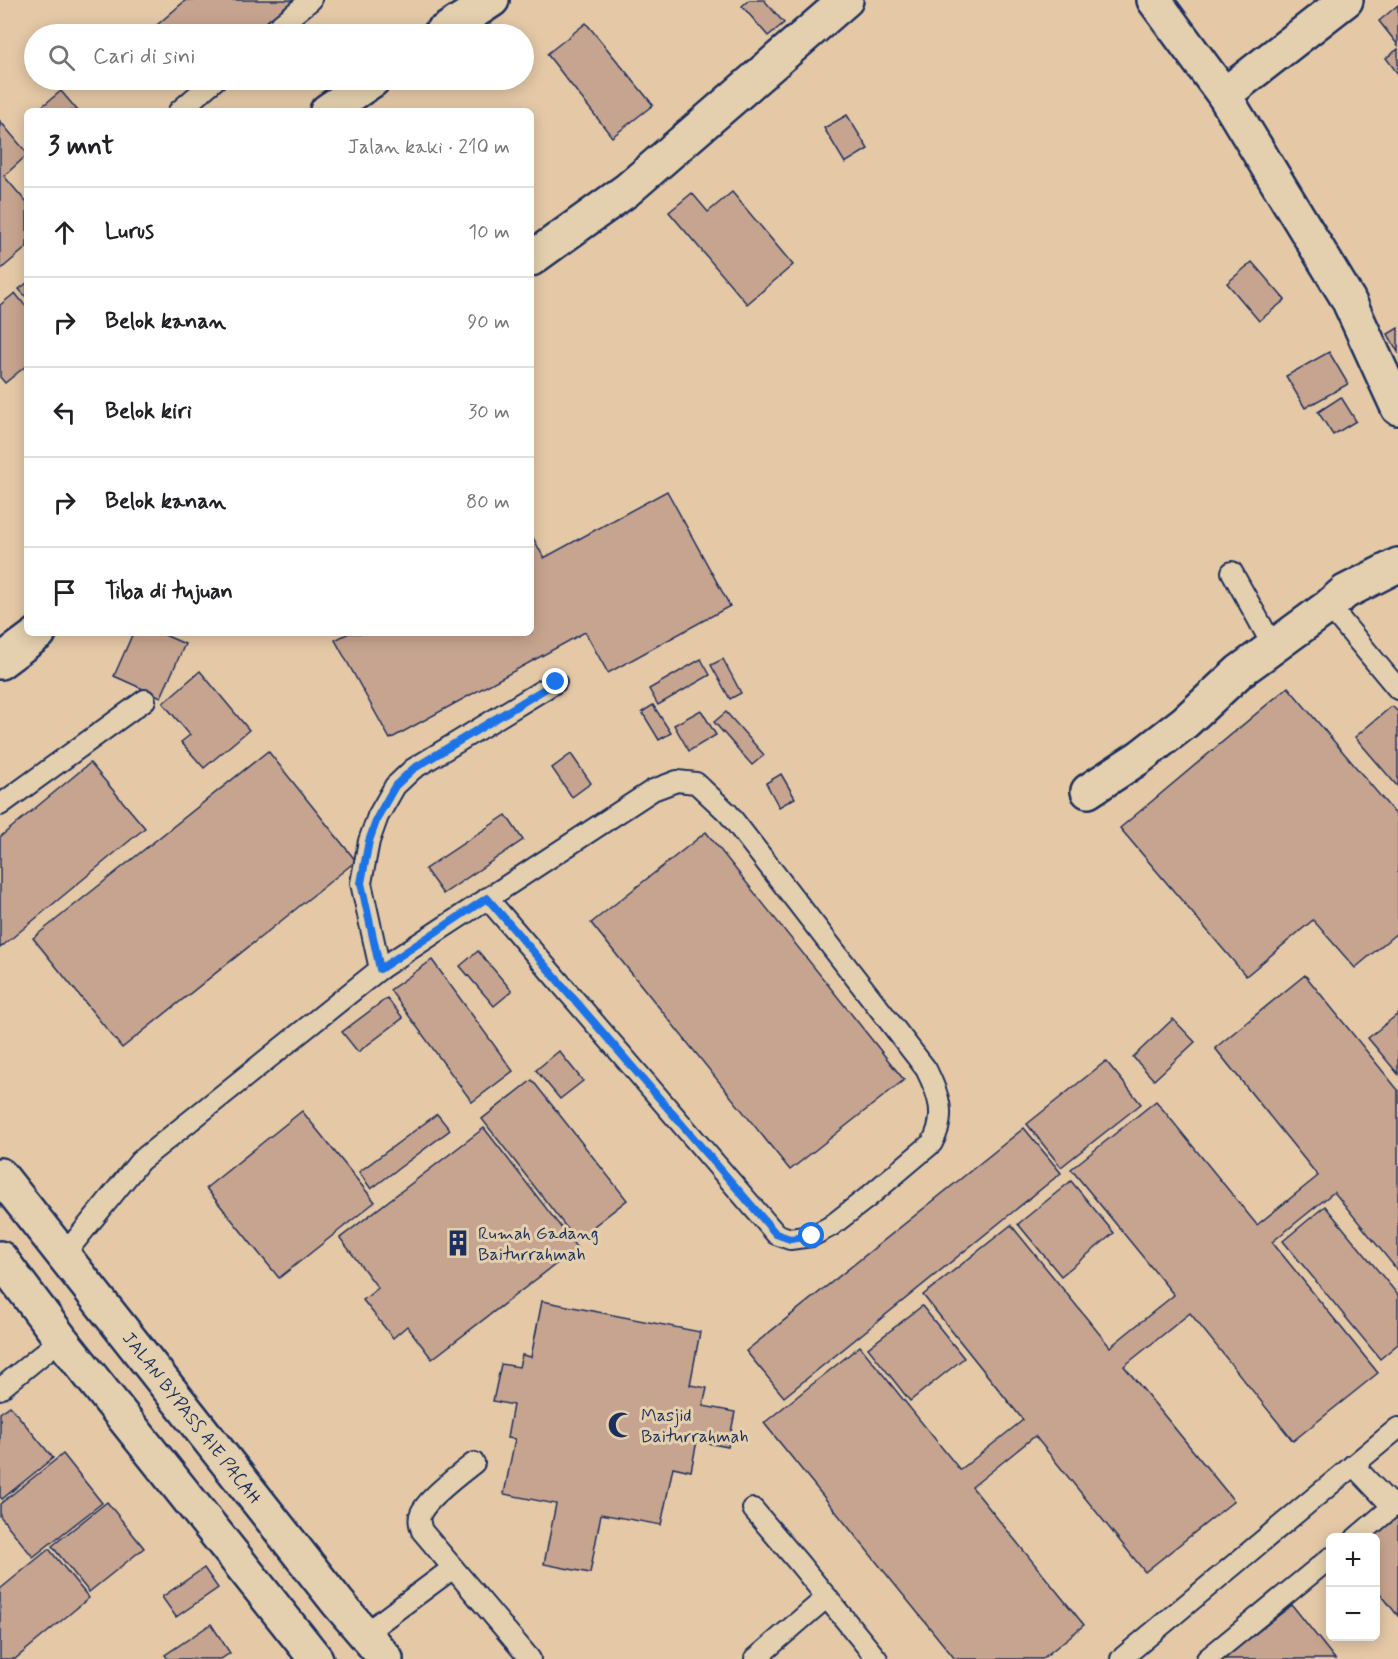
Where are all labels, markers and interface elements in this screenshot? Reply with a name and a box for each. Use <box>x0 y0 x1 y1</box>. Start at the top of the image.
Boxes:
search box <box>24 24 534 90</box>
icon: search <box>45 41 78 74</box>
text: Cari di sini <box>93 43 195 71</box>
text: 3 mnt <box>48 130 114 164</box>
text: Jalan kaki · 210 m <box>347 134 510 161</box>
icon: ahead <box>48 216 81 249</box>
text: Lurus <box>105 218 154 246</box>
text: 10 m <box>468 219 510 246</box>
icon: right <box>48 306 81 339</box>
text: Belok kanan <box>105 308 226 336</box>
text: 90 m <box>467 309 510 336</box>
icon: left <box>48 396 81 429</box>
text: Belok kiri <box>105 398 192 426</box>
text: 30 m <box>468 399 510 426</box>
icon: right <box>48 486 81 519</box>
text: Belok kanan <box>105 488 226 516</box>
text: 80 m <box>466 489 510 516</box>
icon: arrive <box>48 576 81 609</box>
text: Tiba di tujuan <box>105 578 233 606</box>
route end <box>542 668 568 694</box>
place label: Rumah Gadang Baiturrahmah <box>478 1222 599 1267</box>
route start <box>798 1222 824 1248</box>
building icon: Rumah Gadang Baiturrahmah <box>443 1228 473 1258</box>
street label: JALAN BYPASS AIE PACAH <box>116 1327 266 1510</box>
place label: Masjid Baiturrahmah <box>641 1404 749 1449</box>
mosque icon: Masjid Baiturrahmah <box>606 1410 636 1440</box>
map controls <box>1326 1533 1380 1641</box>
button: + <box>1326 1533 1380 1587</box>
button: − <box>1326 1587 1380 1641</box>

